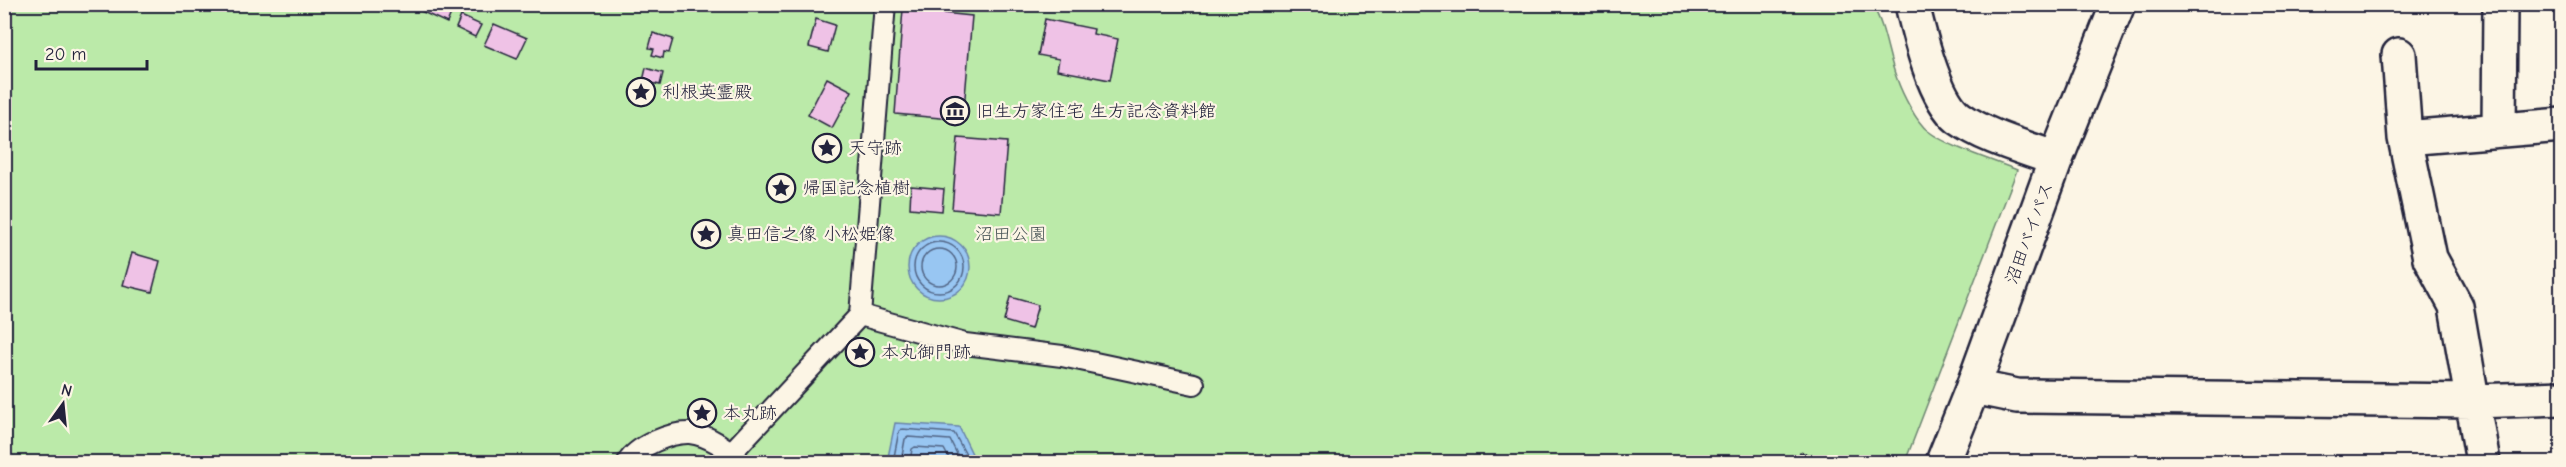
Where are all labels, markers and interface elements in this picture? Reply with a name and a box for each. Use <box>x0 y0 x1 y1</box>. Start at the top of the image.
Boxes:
scale bar <box>36 33 147 71</box>
text: 20 m <box>45 44 86 65</box>
place icon: 利根英霊殿 <box>625 76 657 108</box>
place label: 利根英霊殿 <box>662 82 752 103</box>
museum icon: 旧生方家住宅 生方記念資料館 <box>939 95 971 127</box>
place label: 旧生方家住宅 生方記念資料館 <box>976 101 1216 122</box>
place icon: 天守跡 <box>811 132 843 164</box>
place label: 天守跡 <box>848 138 902 159</box>
place icon: 帰国記念植樹 <box>765 172 797 204</box>
place label: 帰国記念植樹 <box>802 178 910 199</box>
street label: 沼田バイパス <box>2001 179 2058 287</box>
place icon: 真田信之像 小松姫像 <box>690 218 722 250</box>
place label: 真田信之像 小松姫像 <box>727 224 895 245</box>
park label: 沼田公園 <box>975 224 1047 245</box>
place icon: 本丸御門跡 <box>844 336 876 368</box>
place label: 本丸御門跡 <box>881 342 971 363</box>
north arrow <box>33 374 93 434</box>
text: N <box>59 380 74 401</box>
place icon: 本丸跡 <box>686 397 718 429</box>
place label: 本丸跡 <box>723 403 777 424</box>

